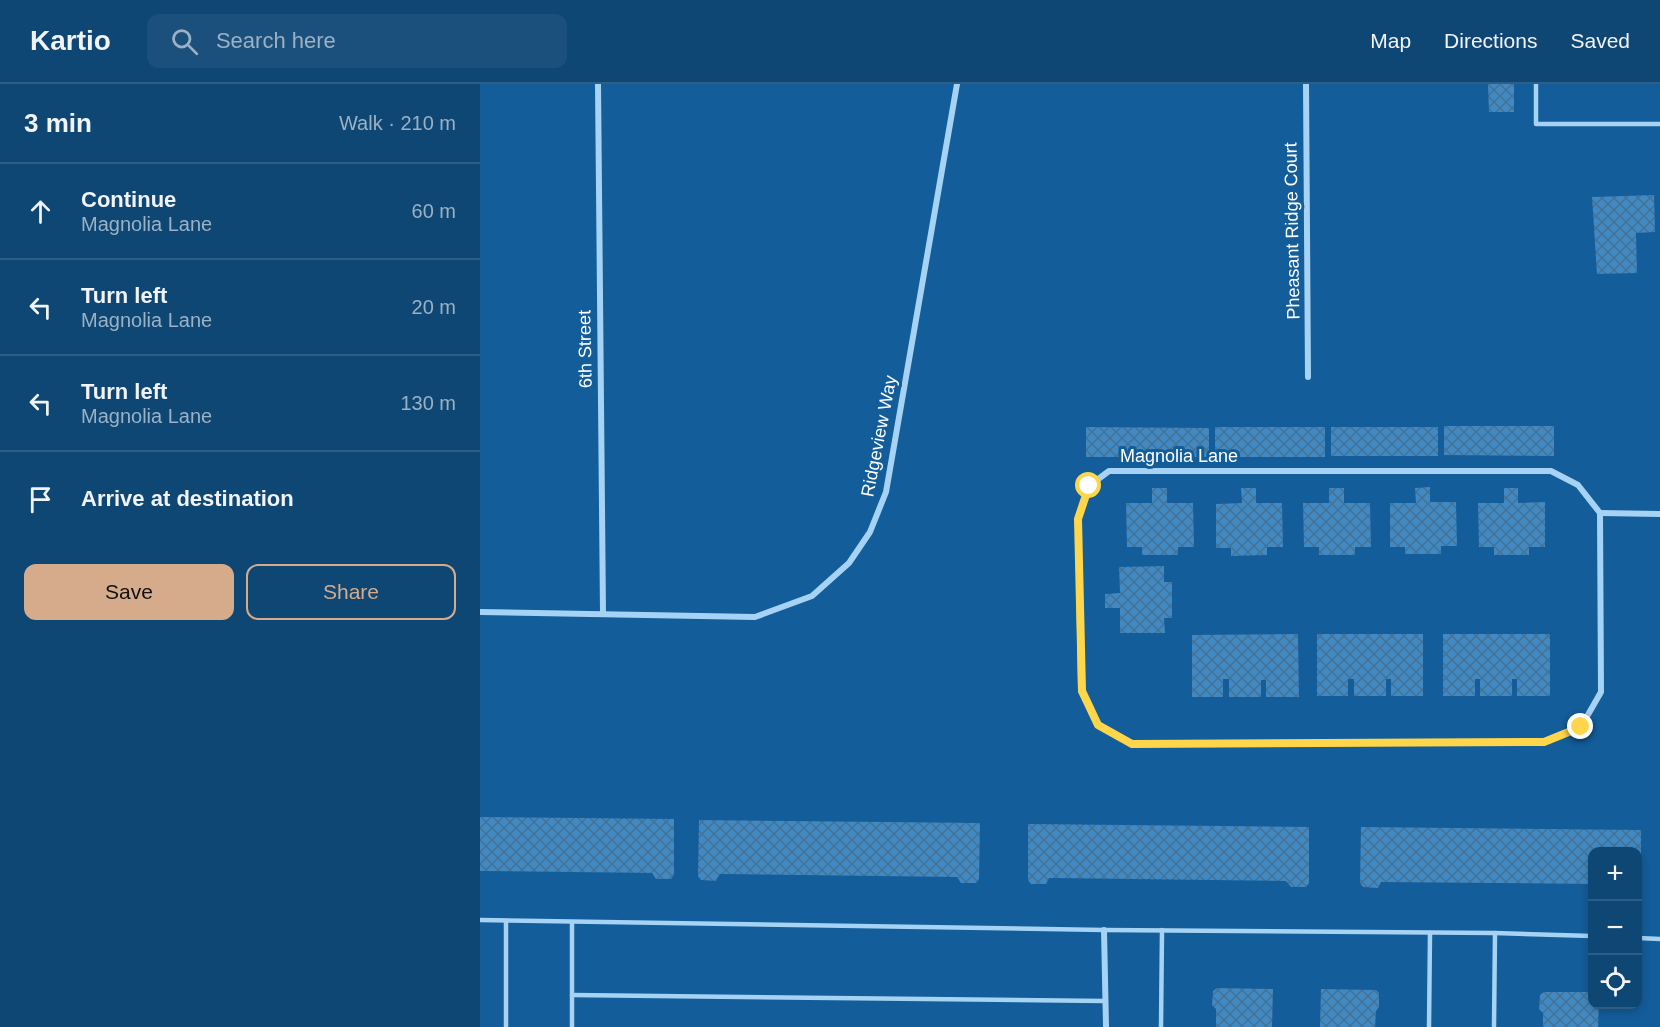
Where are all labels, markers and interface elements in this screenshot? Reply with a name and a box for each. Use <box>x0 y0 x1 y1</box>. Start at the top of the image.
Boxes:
search box <box>147 14 567 68</box>
text: Kartio <box>30 25 111 56</box>
icon: search <box>168 25 201 58</box>
text: Search here <box>216 28 336 53</box>
text: Map <box>1370 29 1411 52</box>
text: Directions <box>1444 29 1537 52</box>
text: Saved <box>1570 29 1630 52</box>
text: 3 min <box>24 108 92 138</box>
text: Walk · 210 m <box>339 112 456 134</box>
street label: Pheasant Ridge Court <box>1280 142 1304 320</box>
text: Continue <box>81 187 176 212</box>
icon: ahead <box>24 195 57 228</box>
text: 60 m <box>412 200 456 222</box>
text: Magnolia Lane <box>81 213 212 235</box>
text: Turn left <box>81 283 167 308</box>
icon: left <box>24 291 57 324</box>
text: 20 m <box>412 296 456 318</box>
text: Magnolia Lane <box>81 309 212 331</box>
street label: 6th Street <box>574 310 596 388</box>
street label: Ridgeview Way <box>857 374 901 498</box>
text: Turn left <box>81 379 167 404</box>
icon: left <box>24 387 57 420</box>
text: 130 m <box>400 392 456 414</box>
text: Magnolia Lane <box>81 405 212 427</box>
street label: Magnolia Lane <box>1120 446 1238 466</box>
route start <box>1075 472 1101 498</box>
icon: arrive <box>24 483 57 516</box>
text: Arrive at destination <box>81 486 294 511</box>
button: Save <box>24 564 234 620</box>
button: Share <box>246 564 456 620</box>
route end <box>1567 713 1593 739</box>
map controls <box>1588 847 1642 1009</box>
button: + <box>1588 847 1642 901</box>
button: − <box>1588 901 1642 955</box>
button: locate <box>1588 955 1642 1009</box>

